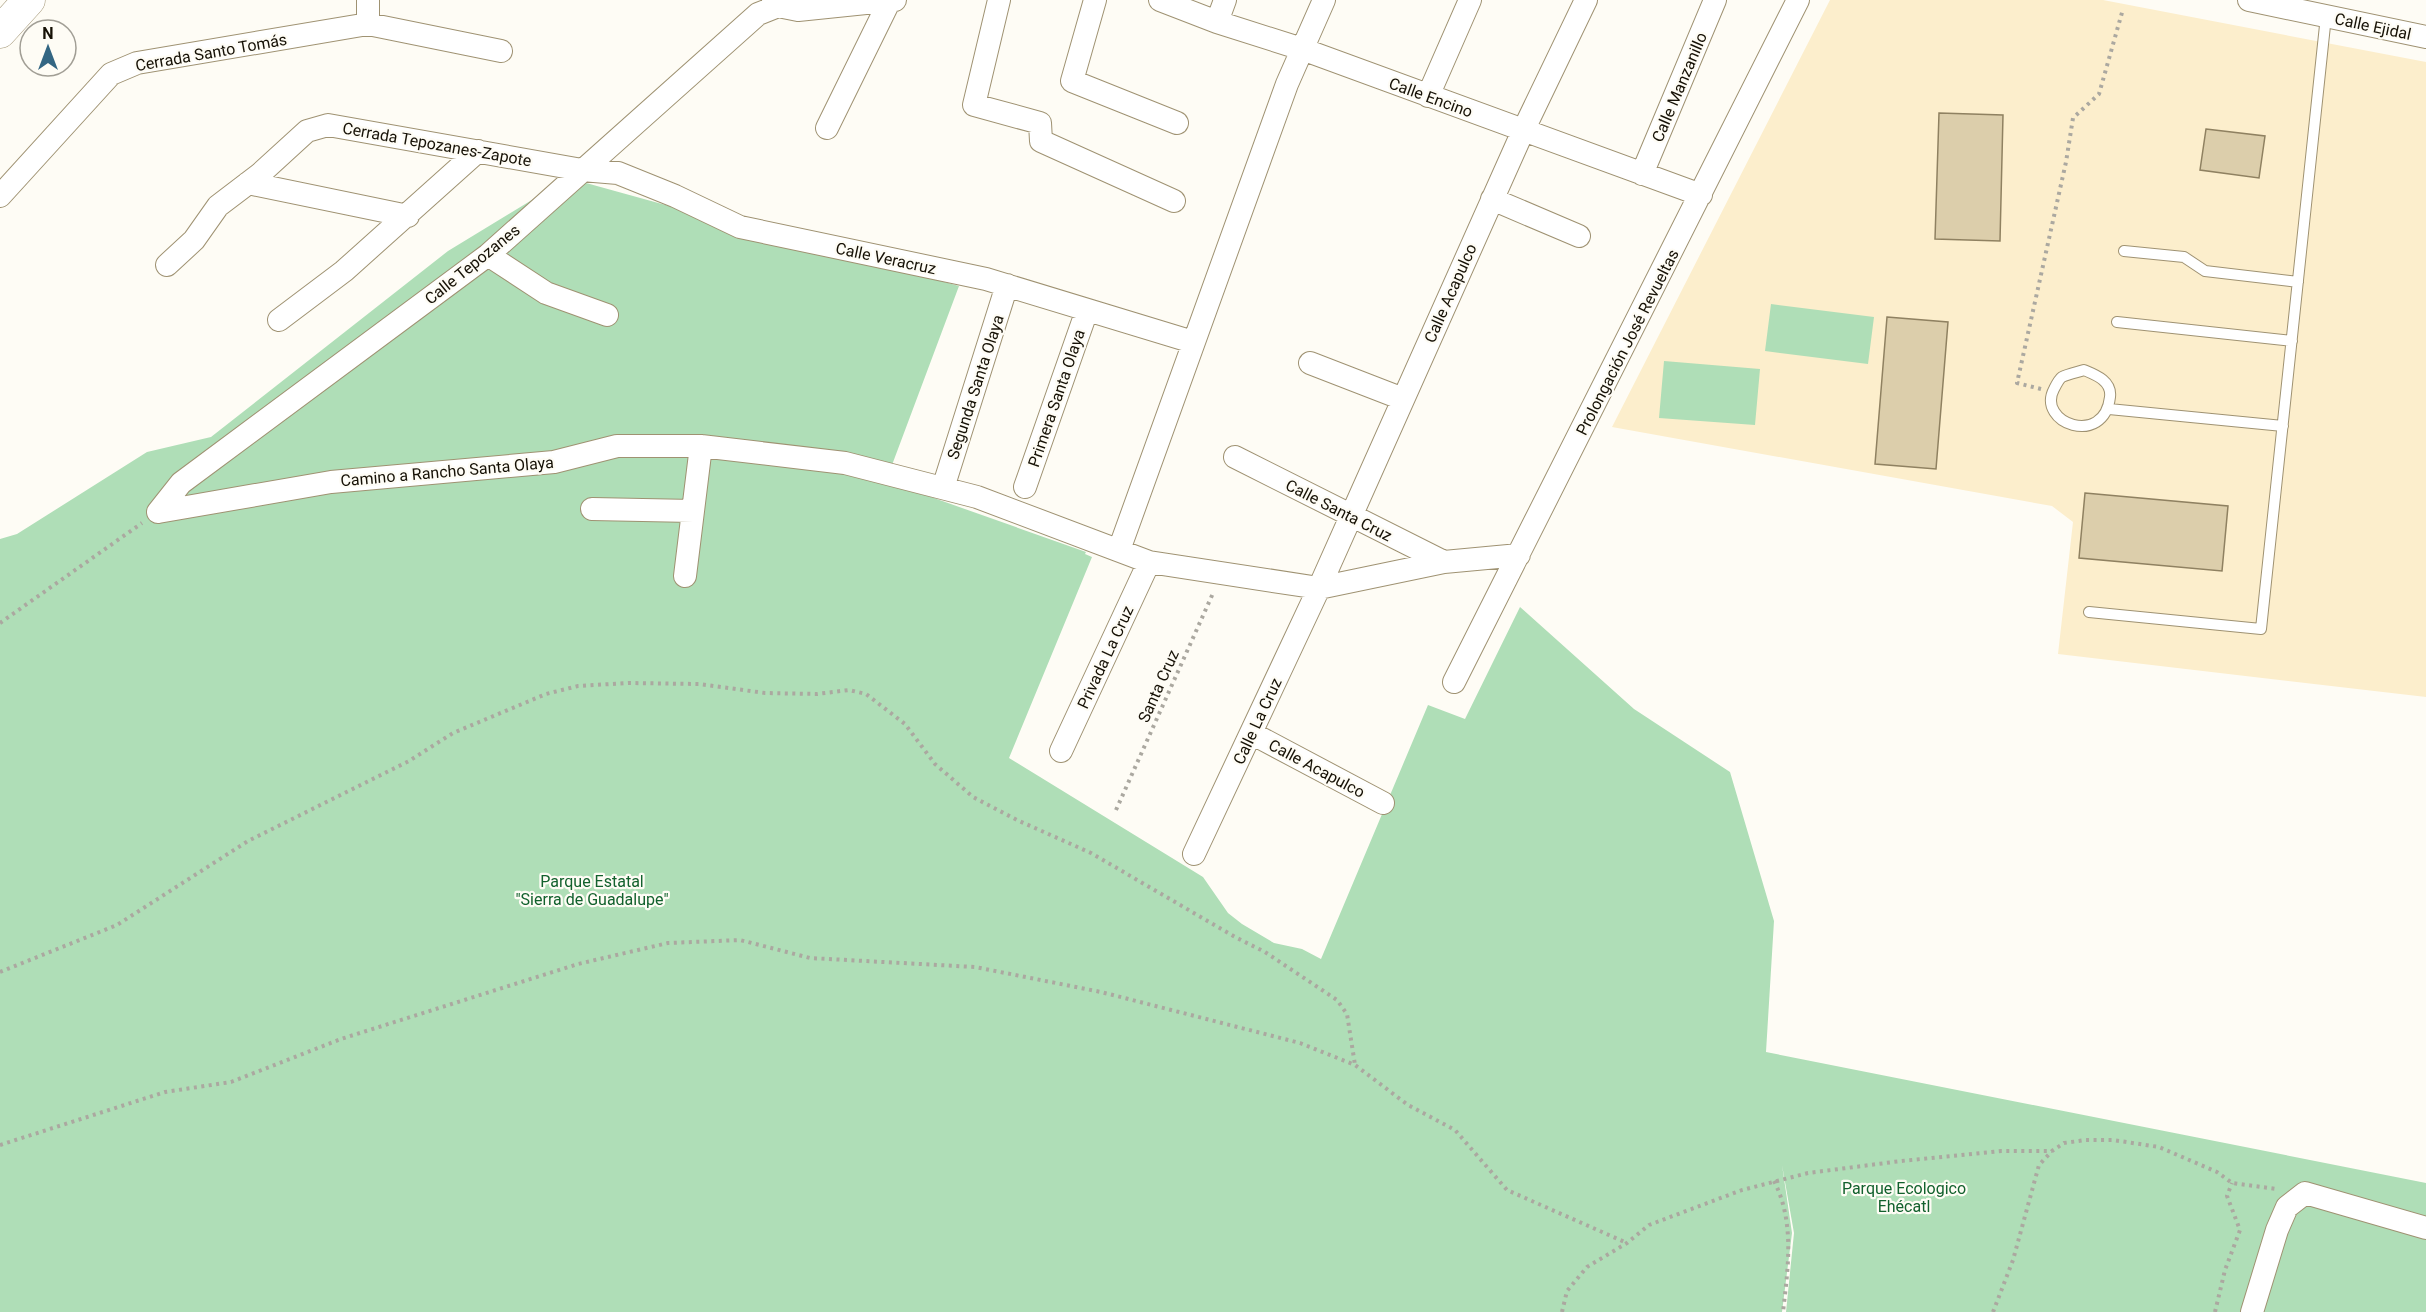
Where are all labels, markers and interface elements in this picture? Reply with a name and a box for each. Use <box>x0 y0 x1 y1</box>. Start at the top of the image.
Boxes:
street label: Calle Ejidal <box>2333 9 2413 44</box>
north arrow <box>18 18 78 78</box>
text: N <box>42 24 54 43</box>
street label: Cerrada Santo Tomás <box>134 30 288 75</box>
street label: Calle Manzanillo <box>1648 30 1711 145</box>
street label: Calle Encino <box>1386 74 1475 121</box>
street label: Cerrada Tepozanes-Zapote <box>341 119 533 170</box>
street label: Calle Tepozanes <box>421 220 524 308</box>
street label: Calle Veracruz <box>834 239 938 278</box>
street label: Calle Acapulco <box>1420 241 1481 346</box>
street label: Prolongación José Revueltas <box>1572 246 1683 438</box>
street label: Segunda Santa Olaya <box>943 312 1008 462</box>
street label: Primera Santa Olaya <box>1024 327 1089 469</box>
street label: Camino a Rancho Santa Olaya <box>340 453 554 490</box>
street label: Calle Santa Cruz <box>1282 475 1395 545</box>
street label: Privada La Cruz <box>1073 603 1138 712</box>
street label: Santa Cruz <box>1134 647 1183 725</box>
street label: Calle La Cruz <box>1229 675 1286 767</box>
street label: Calle Acapulco <box>1265 735 1368 802</box>
park label: Parque Estatal "Sierra de Guadalupe" <box>515 872 669 909</box>
park label: Parque Ecologico Ehécatl <box>1842 1179 1966 1216</box>

